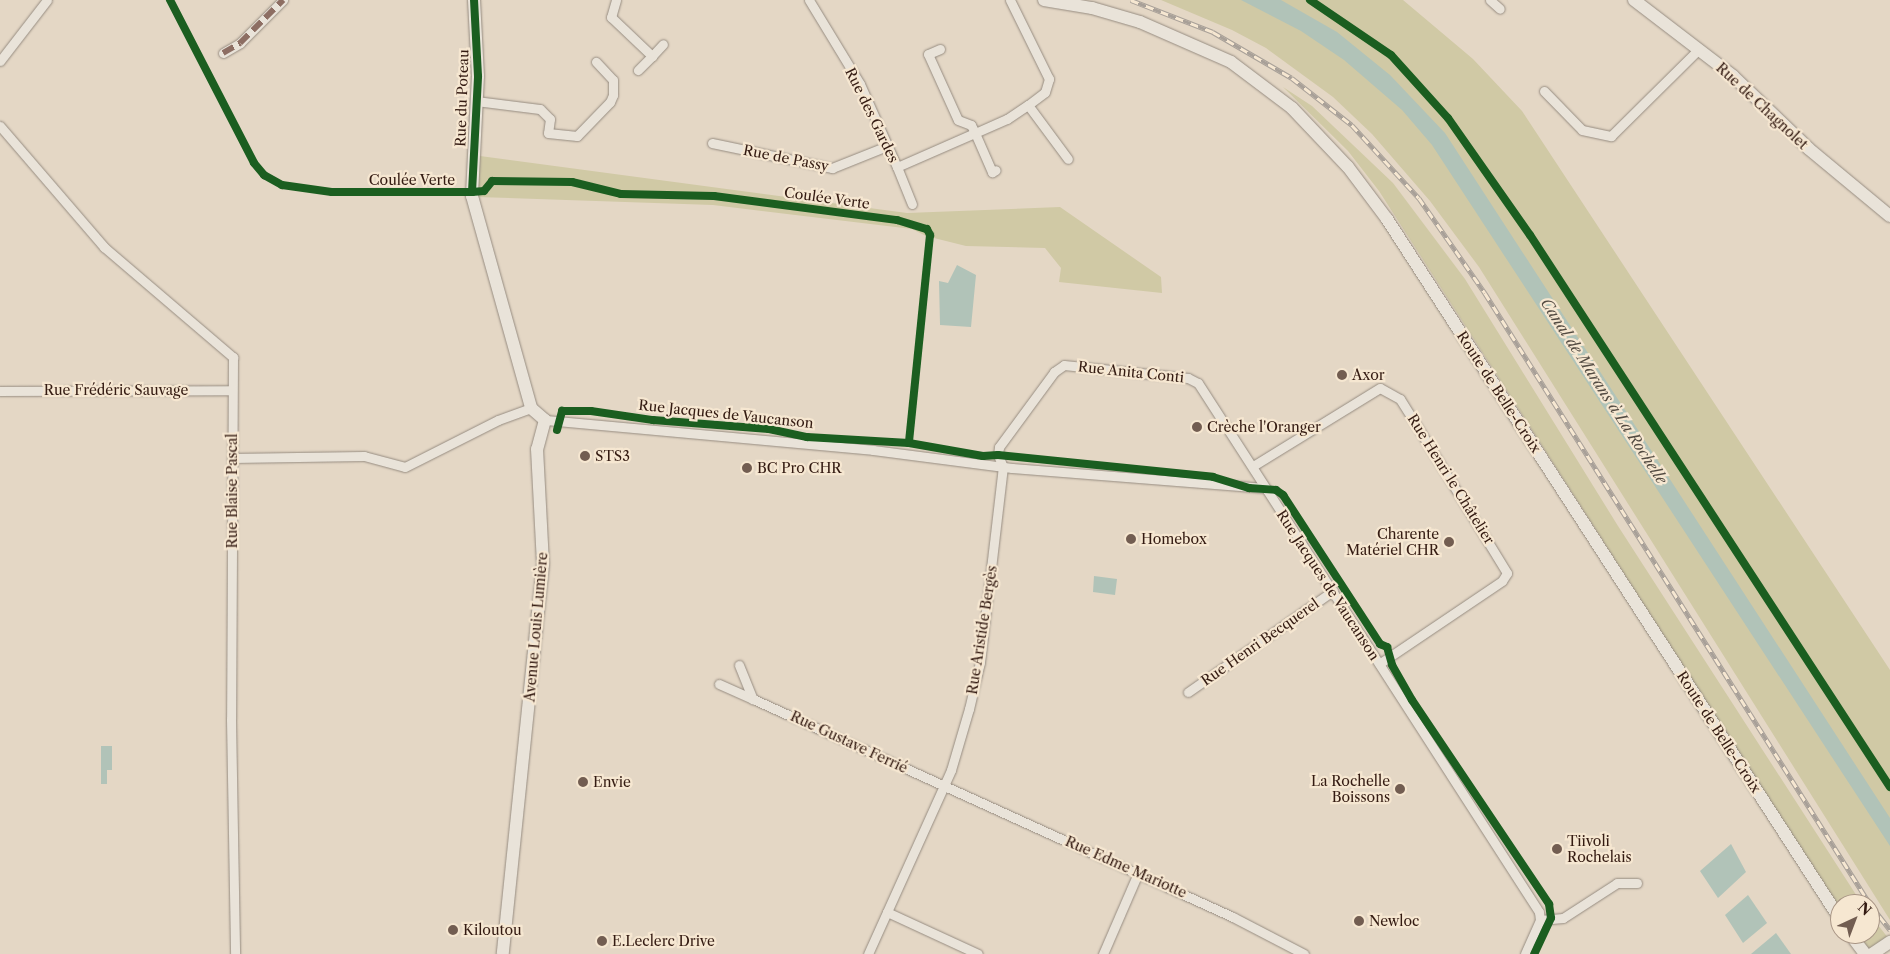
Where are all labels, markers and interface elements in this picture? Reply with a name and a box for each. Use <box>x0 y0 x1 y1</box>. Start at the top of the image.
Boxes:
street label: Rue du Poteau <box>452 49 472 147</box>
street label: Rue de Chagnolet <box>1713 59 1811 153</box>
street label: Rue des Gardes <box>842 65 902 165</box>
street label: Rue de Passy <box>742 141 830 175</box>
street label: Coulée Verte <box>369 172 455 188</box>
street label: Coulée Verte <box>783 184 871 212</box>
water label: Canal de Marans à La Rochelle <box>1537 295 1671 487</box>
street label: Route de Belle-Croix <box>1453 328 1545 456</box>
street label: Rue Anita Conti <box>1077 358 1185 386</box>
place label: Axor <box>1352 367 1385 383</box>
marker: Axor <box>1336 369 1348 381</box>
street label: Rue Frédéric Sauvage <box>44 382 188 398</box>
street label: Rue Jacques de Vaucanson <box>637 396 815 432</box>
street label: Rue Henri le Châtelier <box>1404 411 1498 547</box>
place label: Crèche l'Oranger <box>1207 419 1321 435</box>
marker: Crèche l'Oranger <box>1191 421 1203 433</box>
street label: Rue Blaise Pascal <box>224 433 240 549</box>
place label: STS3 <box>595 448 630 464</box>
marker: STS3 <box>579 450 591 462</box>
place label: BC Pro CHR <box>757 460 842 476</box>
marker: BC Pro CHR <box>741 462 753 474</box>
street label: Rue Jacques de Vaucanson <box>1273 506 1383 664</box>
place label: Charente Matériel CHR <box>1346 526 1439 558</box>
place label: Homebox <box>1141 531 1207 547</box>
marker: Homebox <box>1125 533 1137 545</box>
marker: Charente Matériel CHR <box>1443 536 1455 548</box>
street label: Avenue Louis Lumière <box>521 551 551 703</box>
street label: Rue Aristide Bergès <box>963 564 1001 696</box>
street label: Rue Henri Becquerel <box>1198 595 1322 689</box>
street label: Route de Belle-Croix <box>1673 668 1765 796</box>
street label: Rue Gustave Ferrié <box>788 707 910 777</box>
place label: La Rochelle Boissons <box>1311 773 1390 806</box>
place label: Envie <box>593 774 631 790</box>
marker: Envie <box>577 776 589 788</box>
marker: La Rochelle Boissons <box>1394 783 1406 795</box>
street label: Rue Edme Mariotte <box>1063 833 1189 901</box>
place label: Tiivoli Rochelais <box>1567 833 1632 866</box>
marker: Tiivoli Rochelais <box>1551 843 1563 855</box>
north arrow <box>1830 894 1880 944</box>
text: N <box>1854 898 1875 919</box>
place label: Newloc <box>1369 913 1419 929</box>
marker: Newloc <box>1353 915 1365 927</box>
place label: Kiloutou <box>463 922 522 938</box>
marker: Kiloutou <box>447 924 459 936</box>
place label: E.Leclerc Drive <box>612 933 715 949</box>
marker: E.Leclerc Drive <box>596 935 608 947</box>

